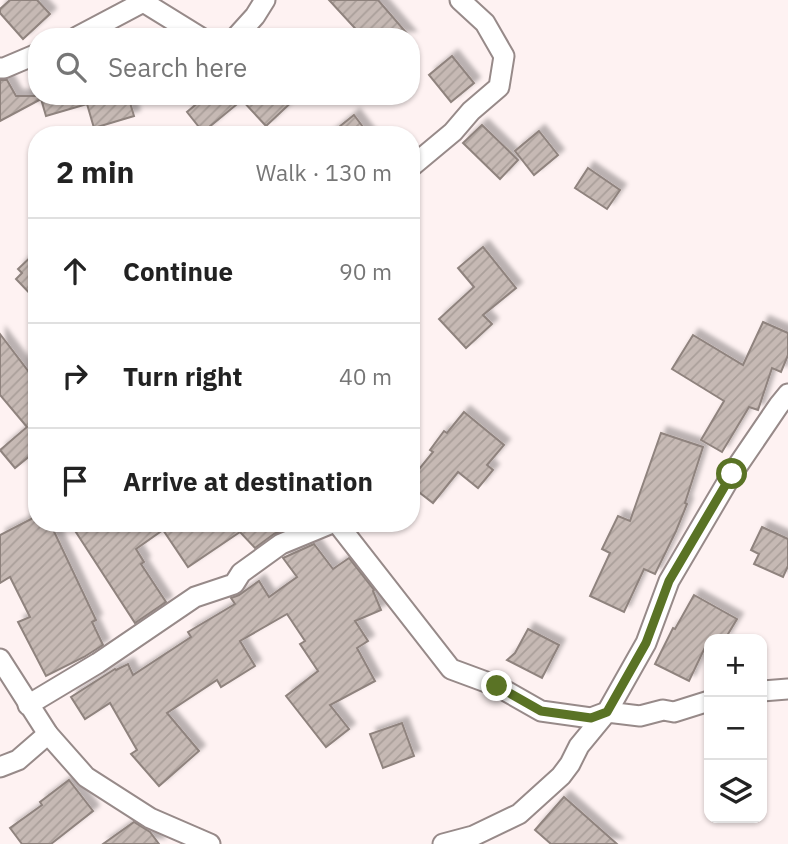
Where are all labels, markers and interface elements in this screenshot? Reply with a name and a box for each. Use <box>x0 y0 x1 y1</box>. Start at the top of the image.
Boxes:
search box <box>28 28 420 105</box>
icon: search <box>52 48 90 86</box>
text: Search here <box>108 50 247 84</box>
text: 2 min <box>56 152 134 191</box>
text: Walk · 130 m <box>256 157 392 187</box>
icon: ahead <box>56 252 94 290</box>
text: Continue <box>123 254 233 288</box>
text: 90 m <box>339 256 392 286</box>
icon: right <box>56 357 94 395</box>
text: Turn right <box>123 359 242 393</box>
text: 40 m <box>339 361 392 391</box>
route start <box>716 458 747 489</box>
icon: arrive <box>56 462 94 500</box>
text: Arrive at destination <box>123 464 373 498</box>
map controls <box>704 634 767 823</box>
button: + <box>704 634 767 697</box>
route end <box>481 670 512 701</box>
button: − <box>704 697 767 760</box>
button: layers <box>704 760 767 823</box>

